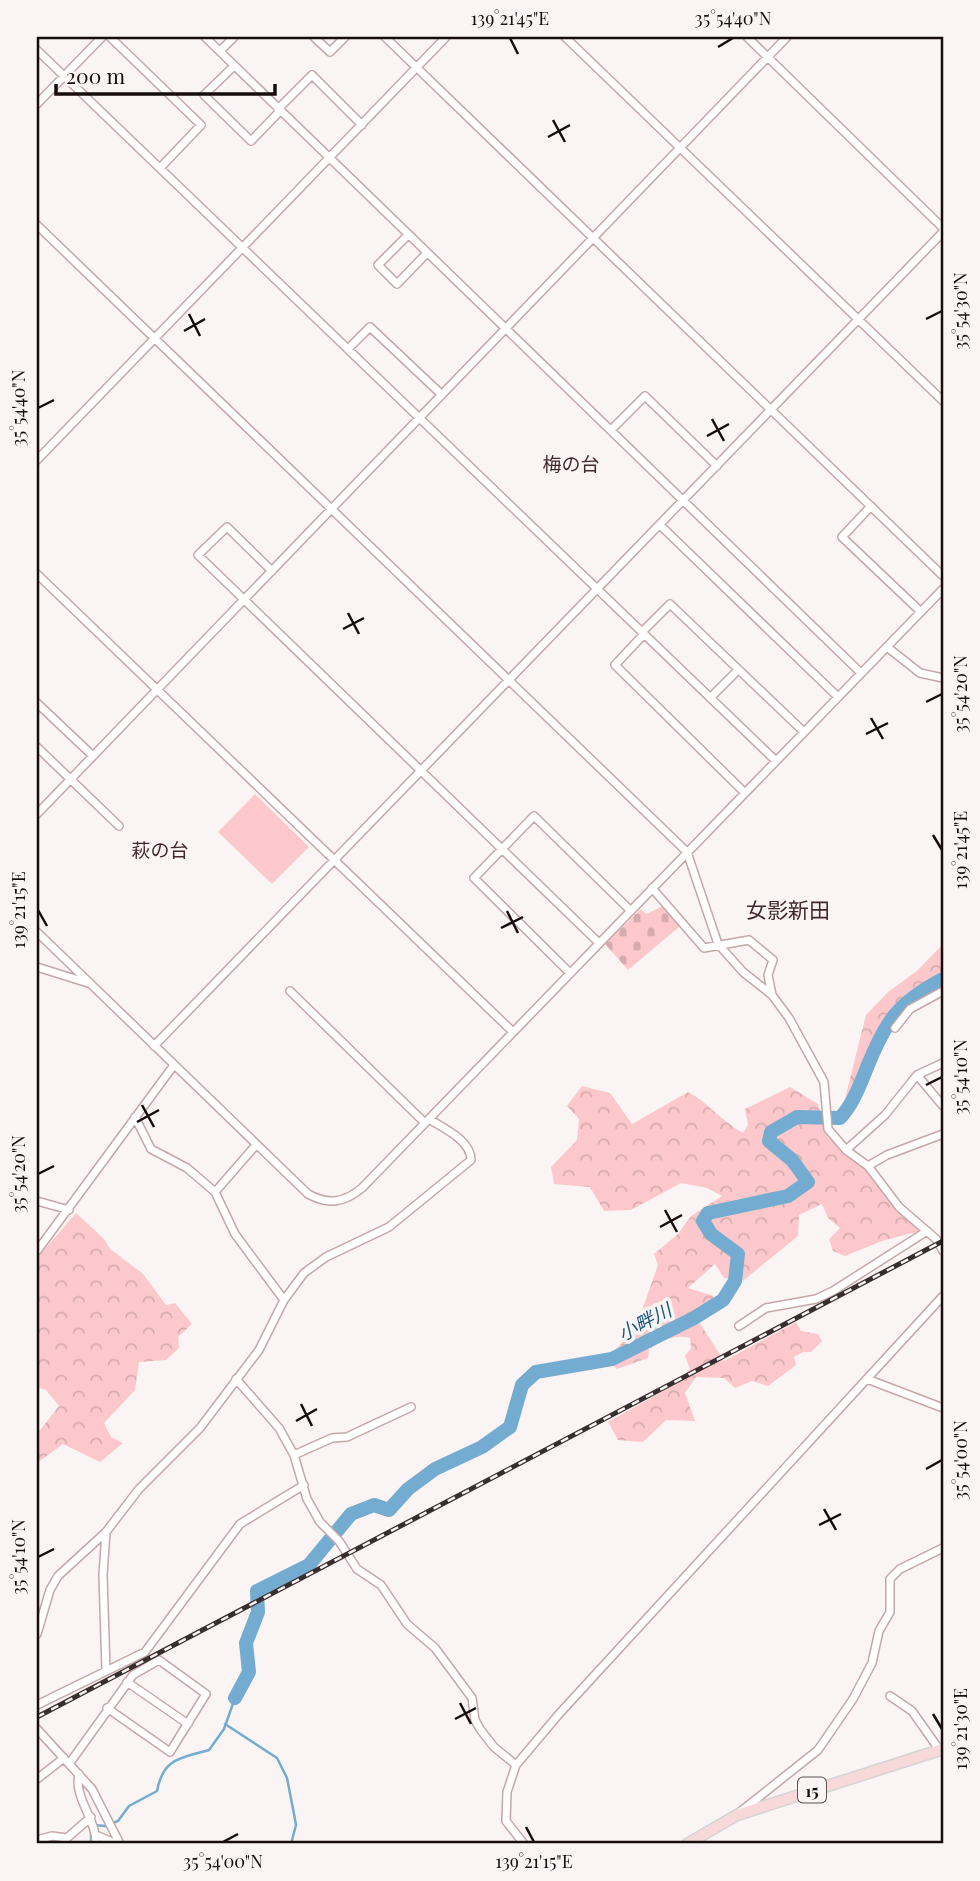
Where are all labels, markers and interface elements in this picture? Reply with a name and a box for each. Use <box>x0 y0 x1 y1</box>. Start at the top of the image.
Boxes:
text: 139°21'45"E <box>471 6 549 30</box>
text: 35°54'40"N <box>695 6 772 30</box>
scale bar <box>56 52 275 96</box>
text: 200 m <box>66 61 125 89</box>
text: 35°54'30"N <box>948 272 972 350</box>
text: 35°54'40"N <box>6 369 30 446</box>
district label: 梅の台 <box>542 450 600 476</box>
text: 35°54'20"N <box>948 655 972 733</box>
text: 139°21'45"E <box>948 811 972 889</box>
district label: 萩の台 <box>131 836 189 862</box>
text: 139°21'15"E <box>6 871 30 949</box>
district label: 女影新田 <box>746 895 830 923</box>
text: 35°54'10"N <box>948 1039 972 1115</box>
text: 35°54'20"N <box>6 1135 30 1213</box>
water label: 小畔川 <box>613 1295 677 1346</box>
text: 35°54'00"N <box>948 1420 972 1500</box>
text: 35°54'10"N <box>6 1519 30 1595</box>
text: 139°21'30"E <box>948 1688 972 1770</box>
road number: 15 <box>798 1778 826 1802</box>
text: 35°54'00"N <box>183 1849 263 1873</box>
text: 139°21'15"E <box>495 1849 573 1873</box>

